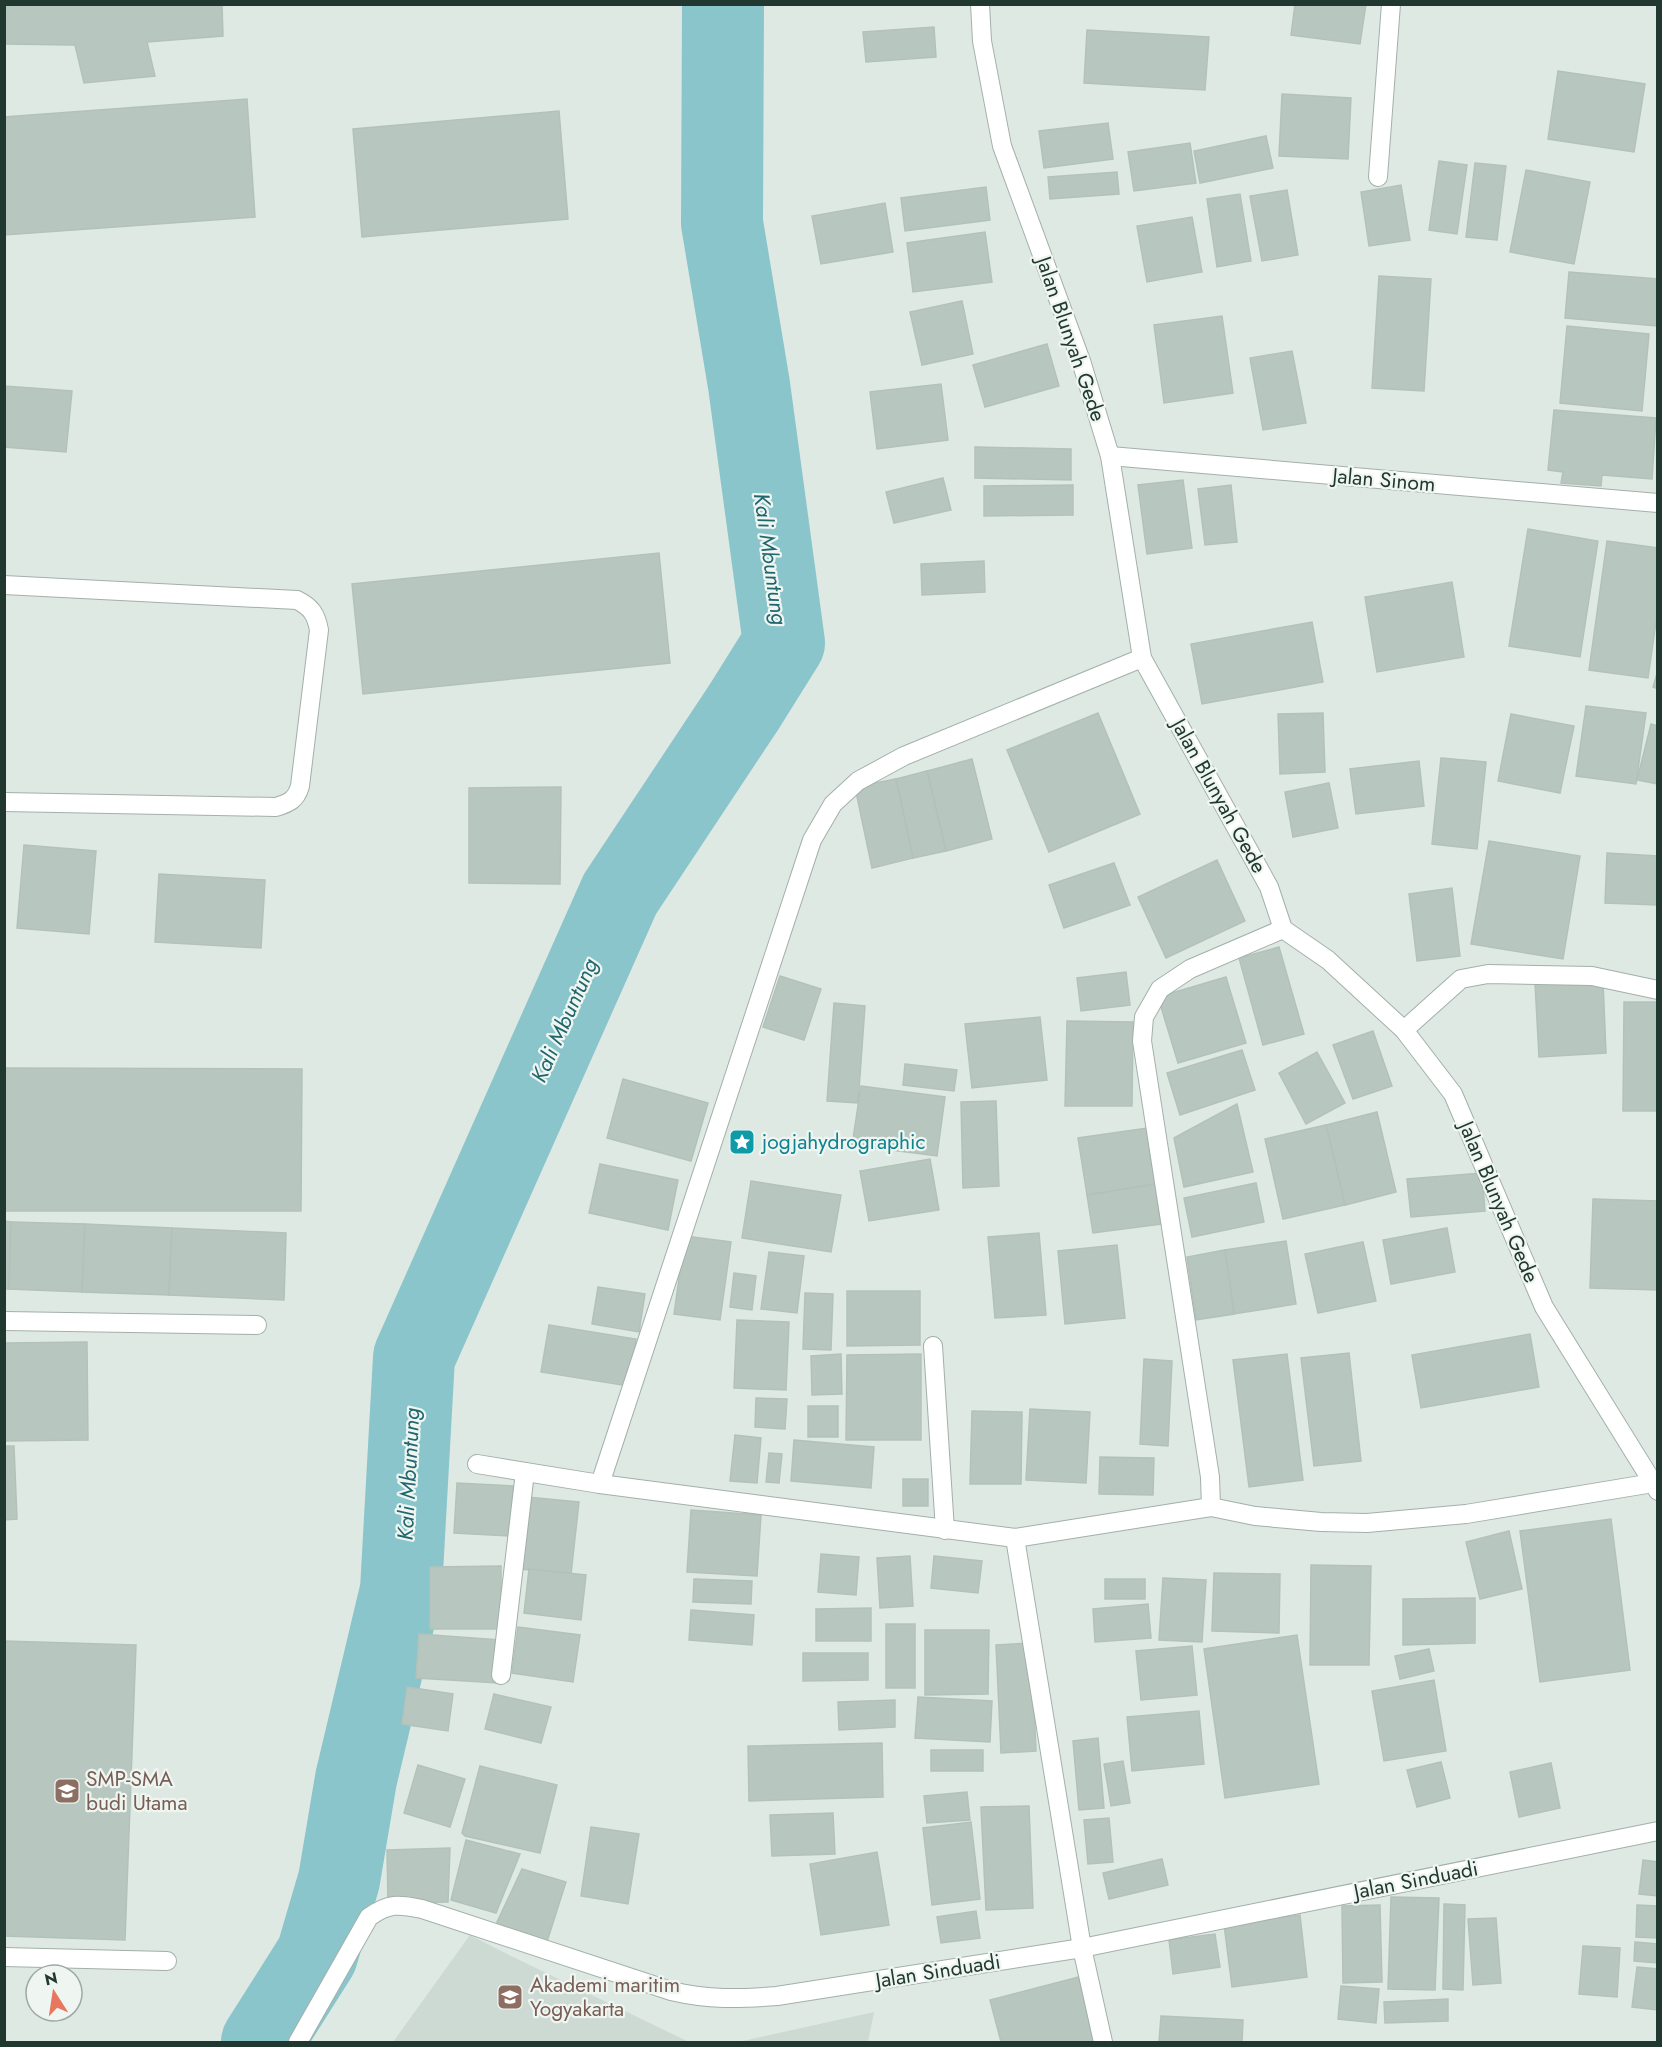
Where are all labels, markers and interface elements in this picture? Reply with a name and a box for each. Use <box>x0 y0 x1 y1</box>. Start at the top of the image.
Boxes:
street label: Jalan Blunyah Gede <box>1028 250 1113 426</box>
street label: Jalan Sinom <box>1328 460 1437 499</box>
water label: Kali Mbuntung <box>746 491 796 627</box>
street label: Jalan Blunyah Gede <box>1163 711 1274 879</box>
water label: Kali Mbuntung <box>522 953 606 1087</box>
street label: Jalan Blunyah Gede <box>1450 1114 1547 1287</box>
place icon: jogjahydrographic <box>727 1127 757 1157</box>
place label: jogjahydrographic <box>760 1127 926 1157</box>
water label: Kali Mbuntung <box>389 1407 427 1541</box>
place label: SMP-SMA budi Utama <box>86 1764 188 1818</box>
school or university icon: SMP-SMA budi Utama <box>52 1776 82 1806</box>
street label: Jalan Sinduadi <box>1348 1853 1481 1907</box>
street label: Jalan Sinduadi <box>871 1946 1003 1996</box>
north arrow <box>24 1963 84 2023</box>
text: N <box>42 1966 60 1991</box>
place label: Akademi maritim Yogyakarta <box>530 1970 680 2024</box>
school or university icon: Akademi maritim Yogyakarta <box>495 1982 525 2012</box>

